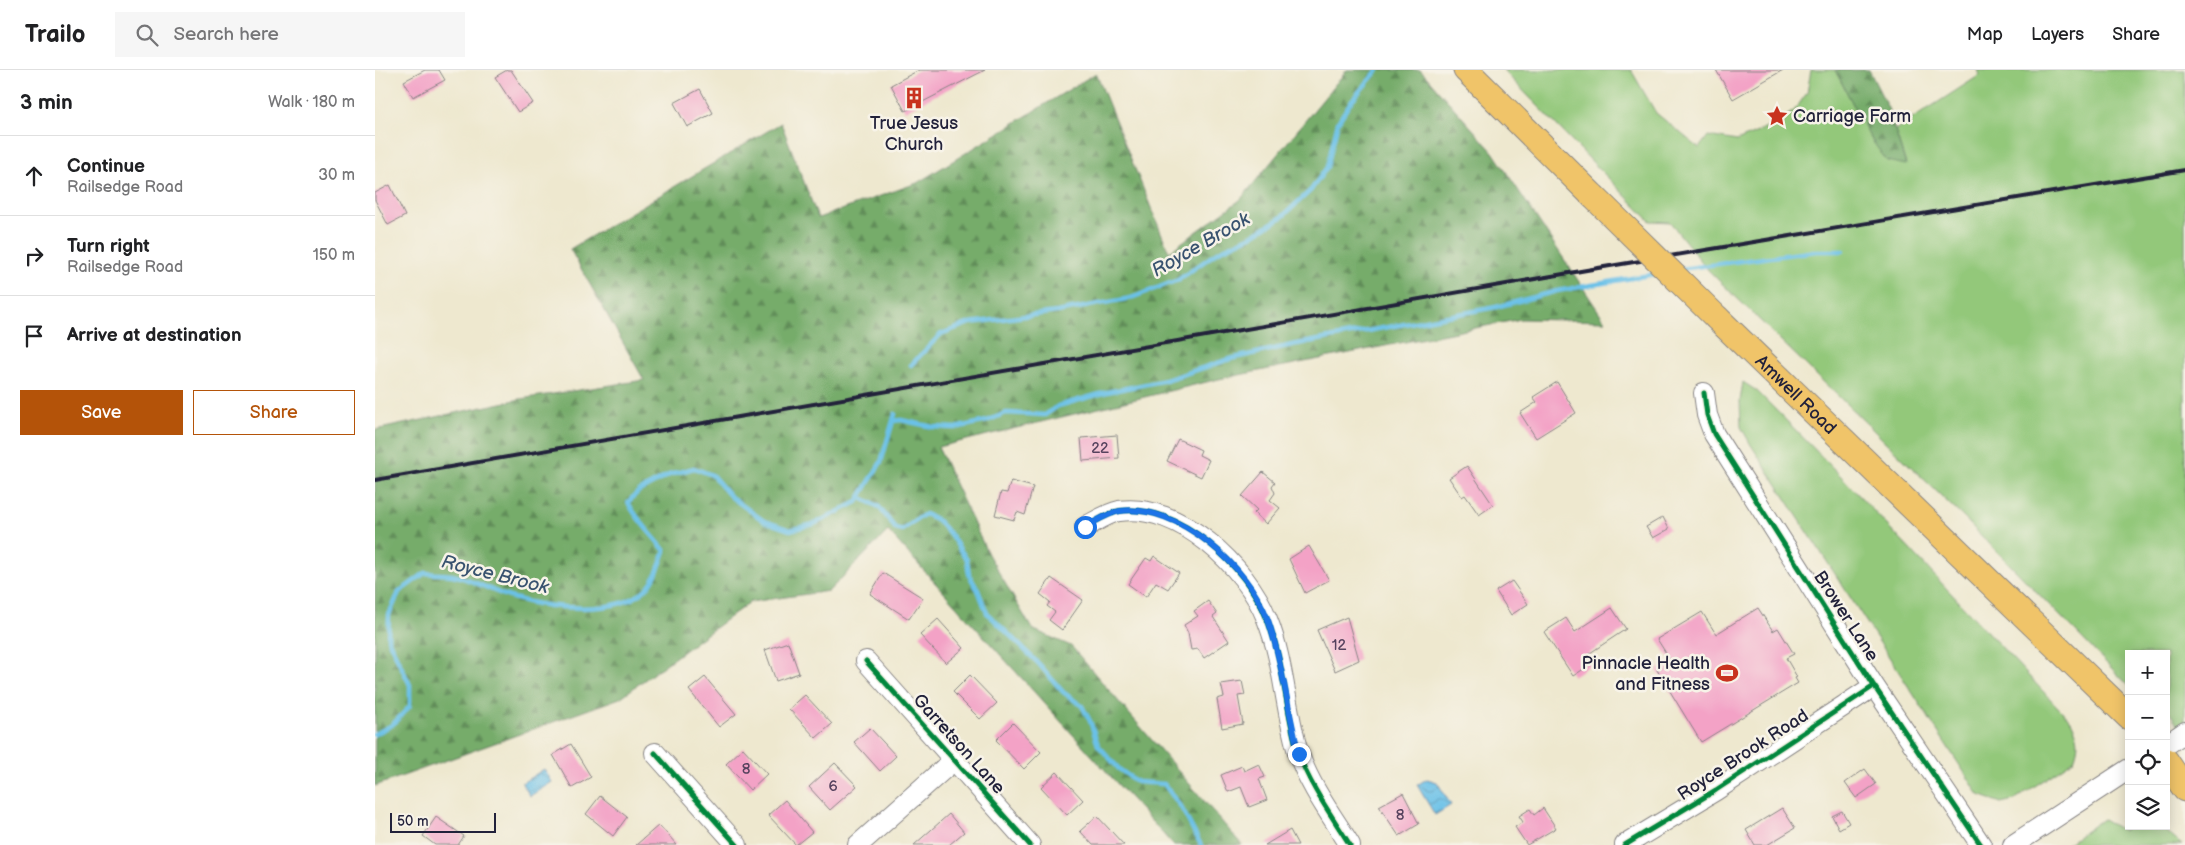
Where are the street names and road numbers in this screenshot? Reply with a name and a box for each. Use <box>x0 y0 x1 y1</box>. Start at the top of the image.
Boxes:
street label: Amwell Road <box>1751 351 1841 439</box>
street label: Brower Lane <box>1809 567 1883 665</box>
street label: Garretson Lane <box>909 690 1010 799</box>
street label: Royce Brook Road <box>1674 705 1812 805</box>

